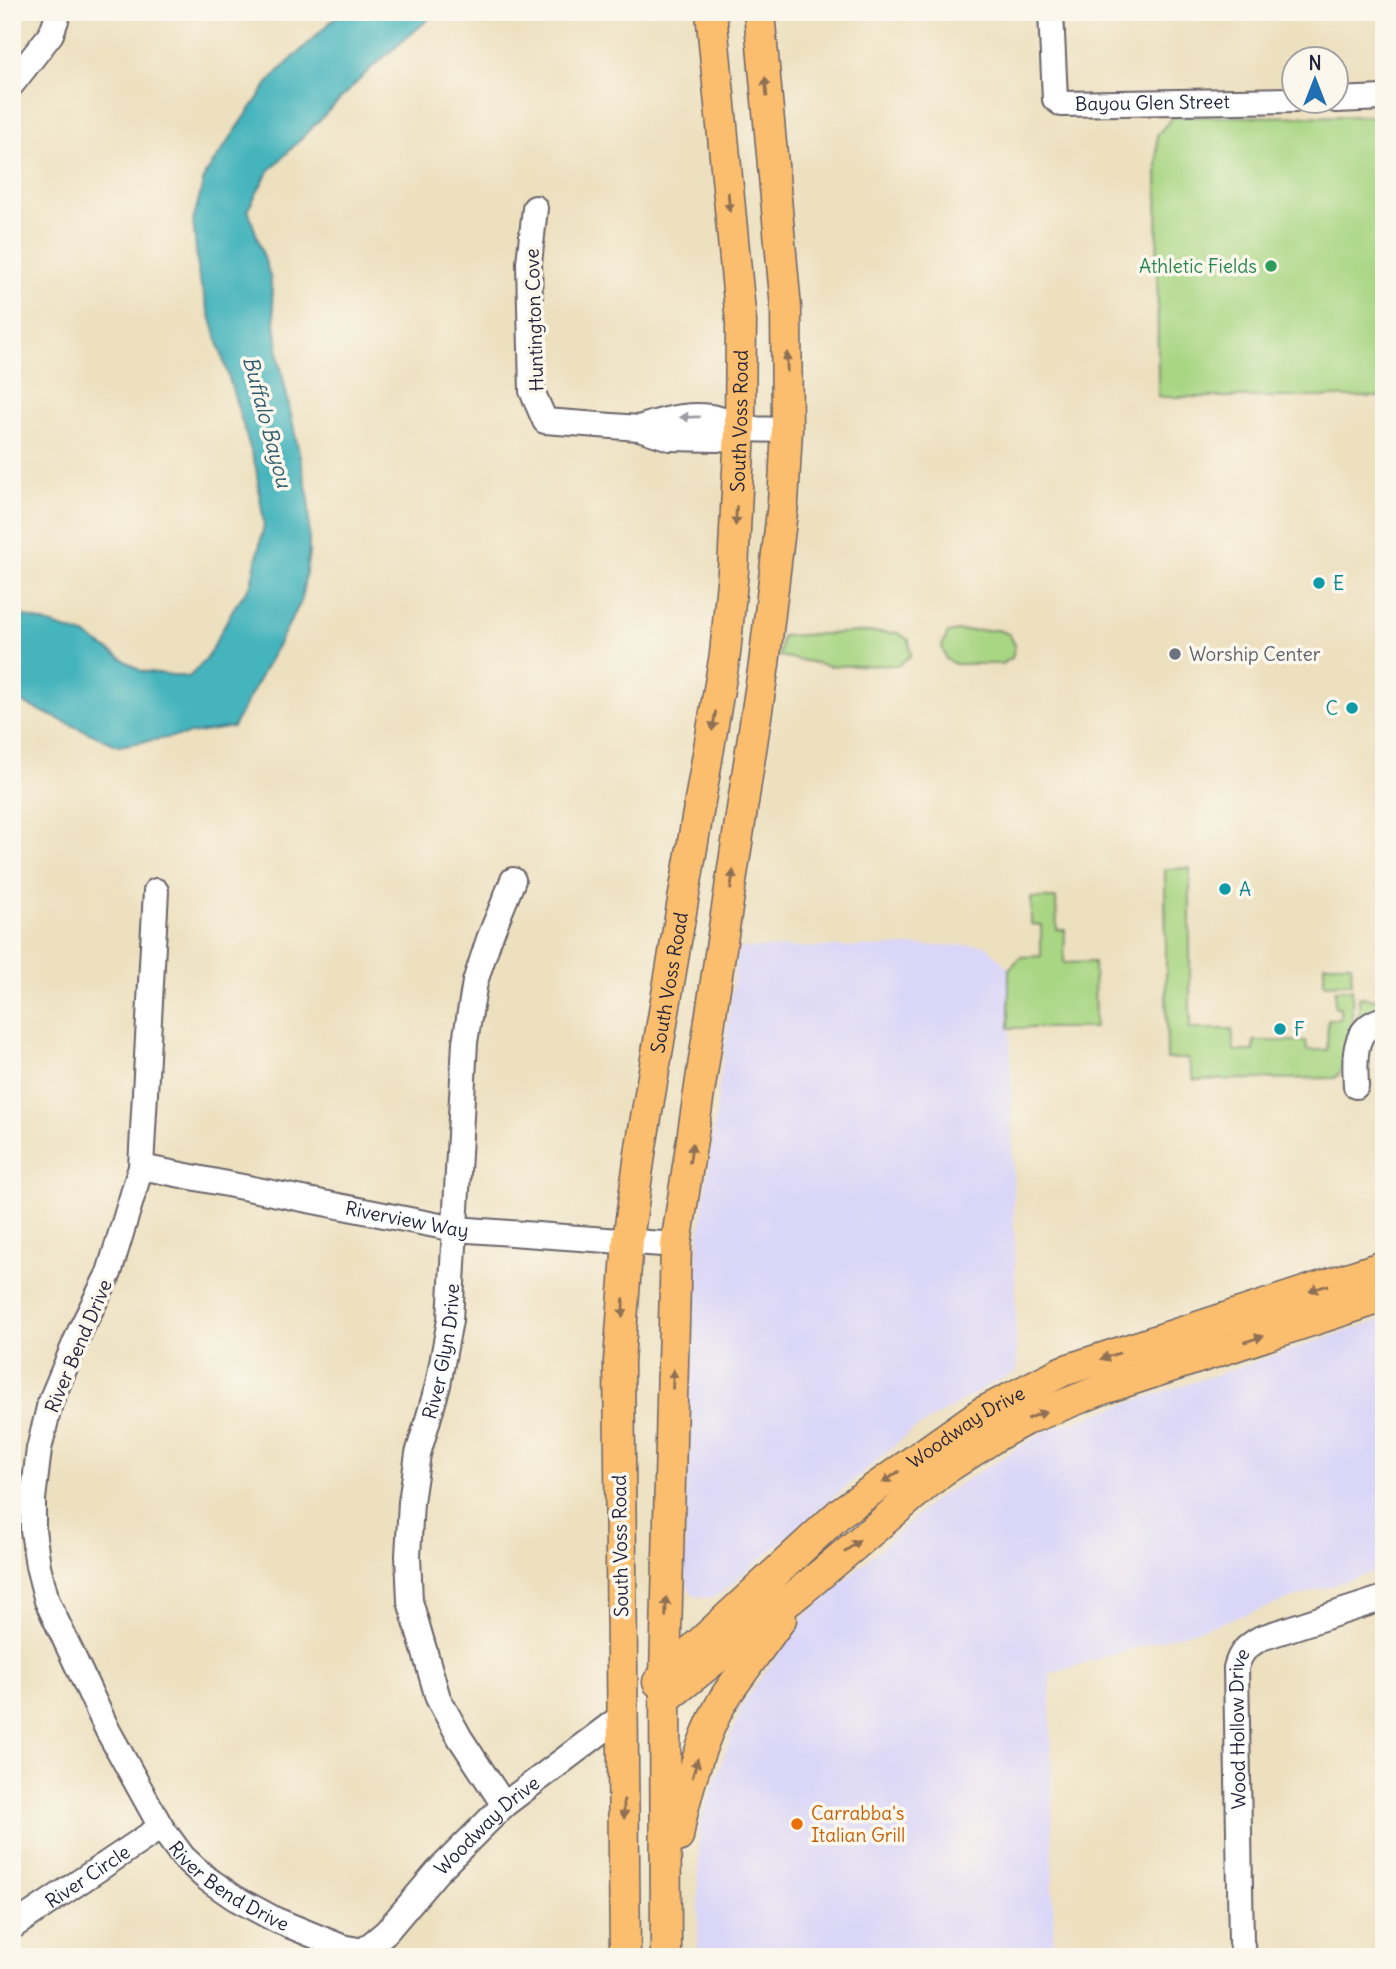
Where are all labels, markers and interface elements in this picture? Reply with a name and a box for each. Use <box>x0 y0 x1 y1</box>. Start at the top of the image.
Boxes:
north arrow <box>1280 46 1350 116</box>
text: N <box>1308 51 1322 75</box>
one-way arrow <box>760 75 771 97</box>
street label: Bayou Glen Street <box>1075 89 1230 116</box>
one-way arrow <box>724 191 735 213</box>
street label: Huntington Cove <box>520 248 548 392</box>
place label: Athletic Fields <box>1139 254 1257 278</box>
marker: Athletic Fields <box>1263 258 1279 274</box>
street label: South Voss Road <box>725 350 753 493</box>
one-way arrow <box>781 351 793 373</box>
water label: Buffalo Bayou <box>237 353 298 492</box>
one-way arrow <box>679 411 701 423</box>
one-way arrow <box>730 505 741 527</box>
place label: E <box>1333 571 1344 595</box>
marker: E <box>1311 575 1327 591</box>
place label: Worship Center <box>1189 642 1321 666</box>
marker: Worship Center <box>1167 646 1183 662</box>
place label: C <box>1325 696 1338 720</box>
marker: C <box>1344 700 1360 716</box>
one-way arrow <box>708 710 719 732</box>
one-way arrow <box>727 869 738 891</box>
place label: A <box>1239 877 1251 901</box>
marker: A <box>1217 881 1233 897</box>
street label: South Voss Road <box>645 910 693 1055</box>
place label: F <box>1294 1017 1305 1041</box>
marker: F <box>1272 1021 1288 1037</box>
one-way arrow <box>685 1142 696 1164</box>
street label: Riverview Way <box>343 1196 469 1242</box>
street label: River Bend Drive <box>39 1276 117 1416</box>
street label: River Glyn Drive <box>417 1283 464 1422</box>
one-way arrow <box>1308 1283 1329 1293</box>
one-way arrow <box>617 1298 628 1320</box>
one-way arrow <box>1243 1333 1264 1343</box>
one-way arrow <box>1100 1351 1121 1362</box>
one-way arrow <box>667 1368 678 1390</box>
street label: Woodway Drive <box>902 1381 1029 1474</box>
one-way arrow <box>1027 1410 1048 1421</box>
one-way arrow <box>882 1469 900 1483</box>
street label: South Voss Road <box>607 1475 633 1617</box>
one-way arrow <box>844 1539 861 1554</box>
one-way arrow <box>661 1596 672 1618</box>
street label: Wood Hollow Drive <box>1224 1643 1255 1810</box>
one-way arrow <box>691 1757 701 1778</box>
street label: Woodway Drive <box>429 1771 544 1880</box>
one-way arrow <box>618 1798 629 1820</box>
place label: Carrabba's Italian Grill <box>811 1801 905 1847</box>
marker: Carrabba's Italian Grill <box>789 1816 805 1832</box>
street label: River Bend Drive <box>163 1836 292 1936</box>
street label: River Circle <box>41 1839 134 1913</box>

